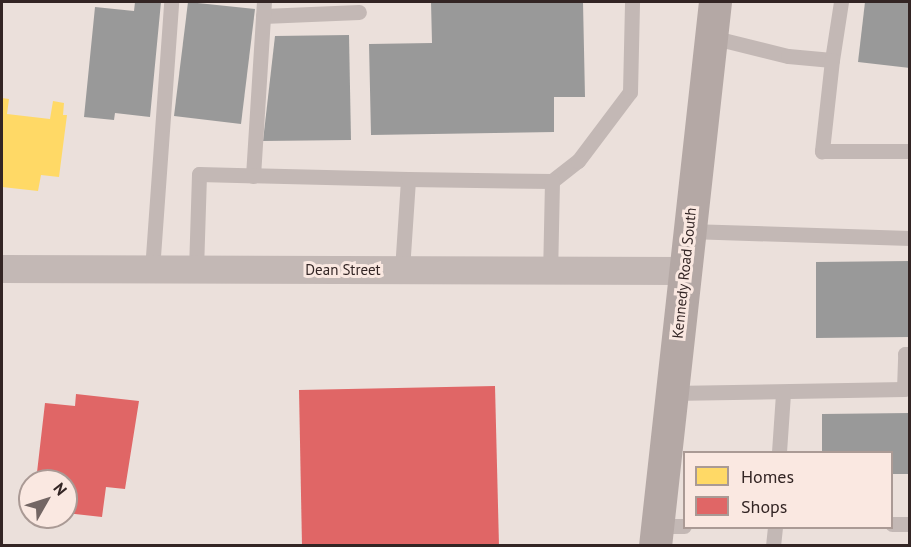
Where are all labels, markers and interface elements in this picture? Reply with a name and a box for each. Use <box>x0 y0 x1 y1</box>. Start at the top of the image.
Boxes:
street label: Kennedy Road South <box>668 206 700 340</box>
street label: Dean Street <box>305 261 381 279</box>
legend <box>683 451 893 529</box>
text: Homes <box>741 465 794 488</box>
north arrow <box>18 469 78 529</box>
text: N <box>49 479 72 499</box>
text: Shops <box>741 495 787 518</box>

